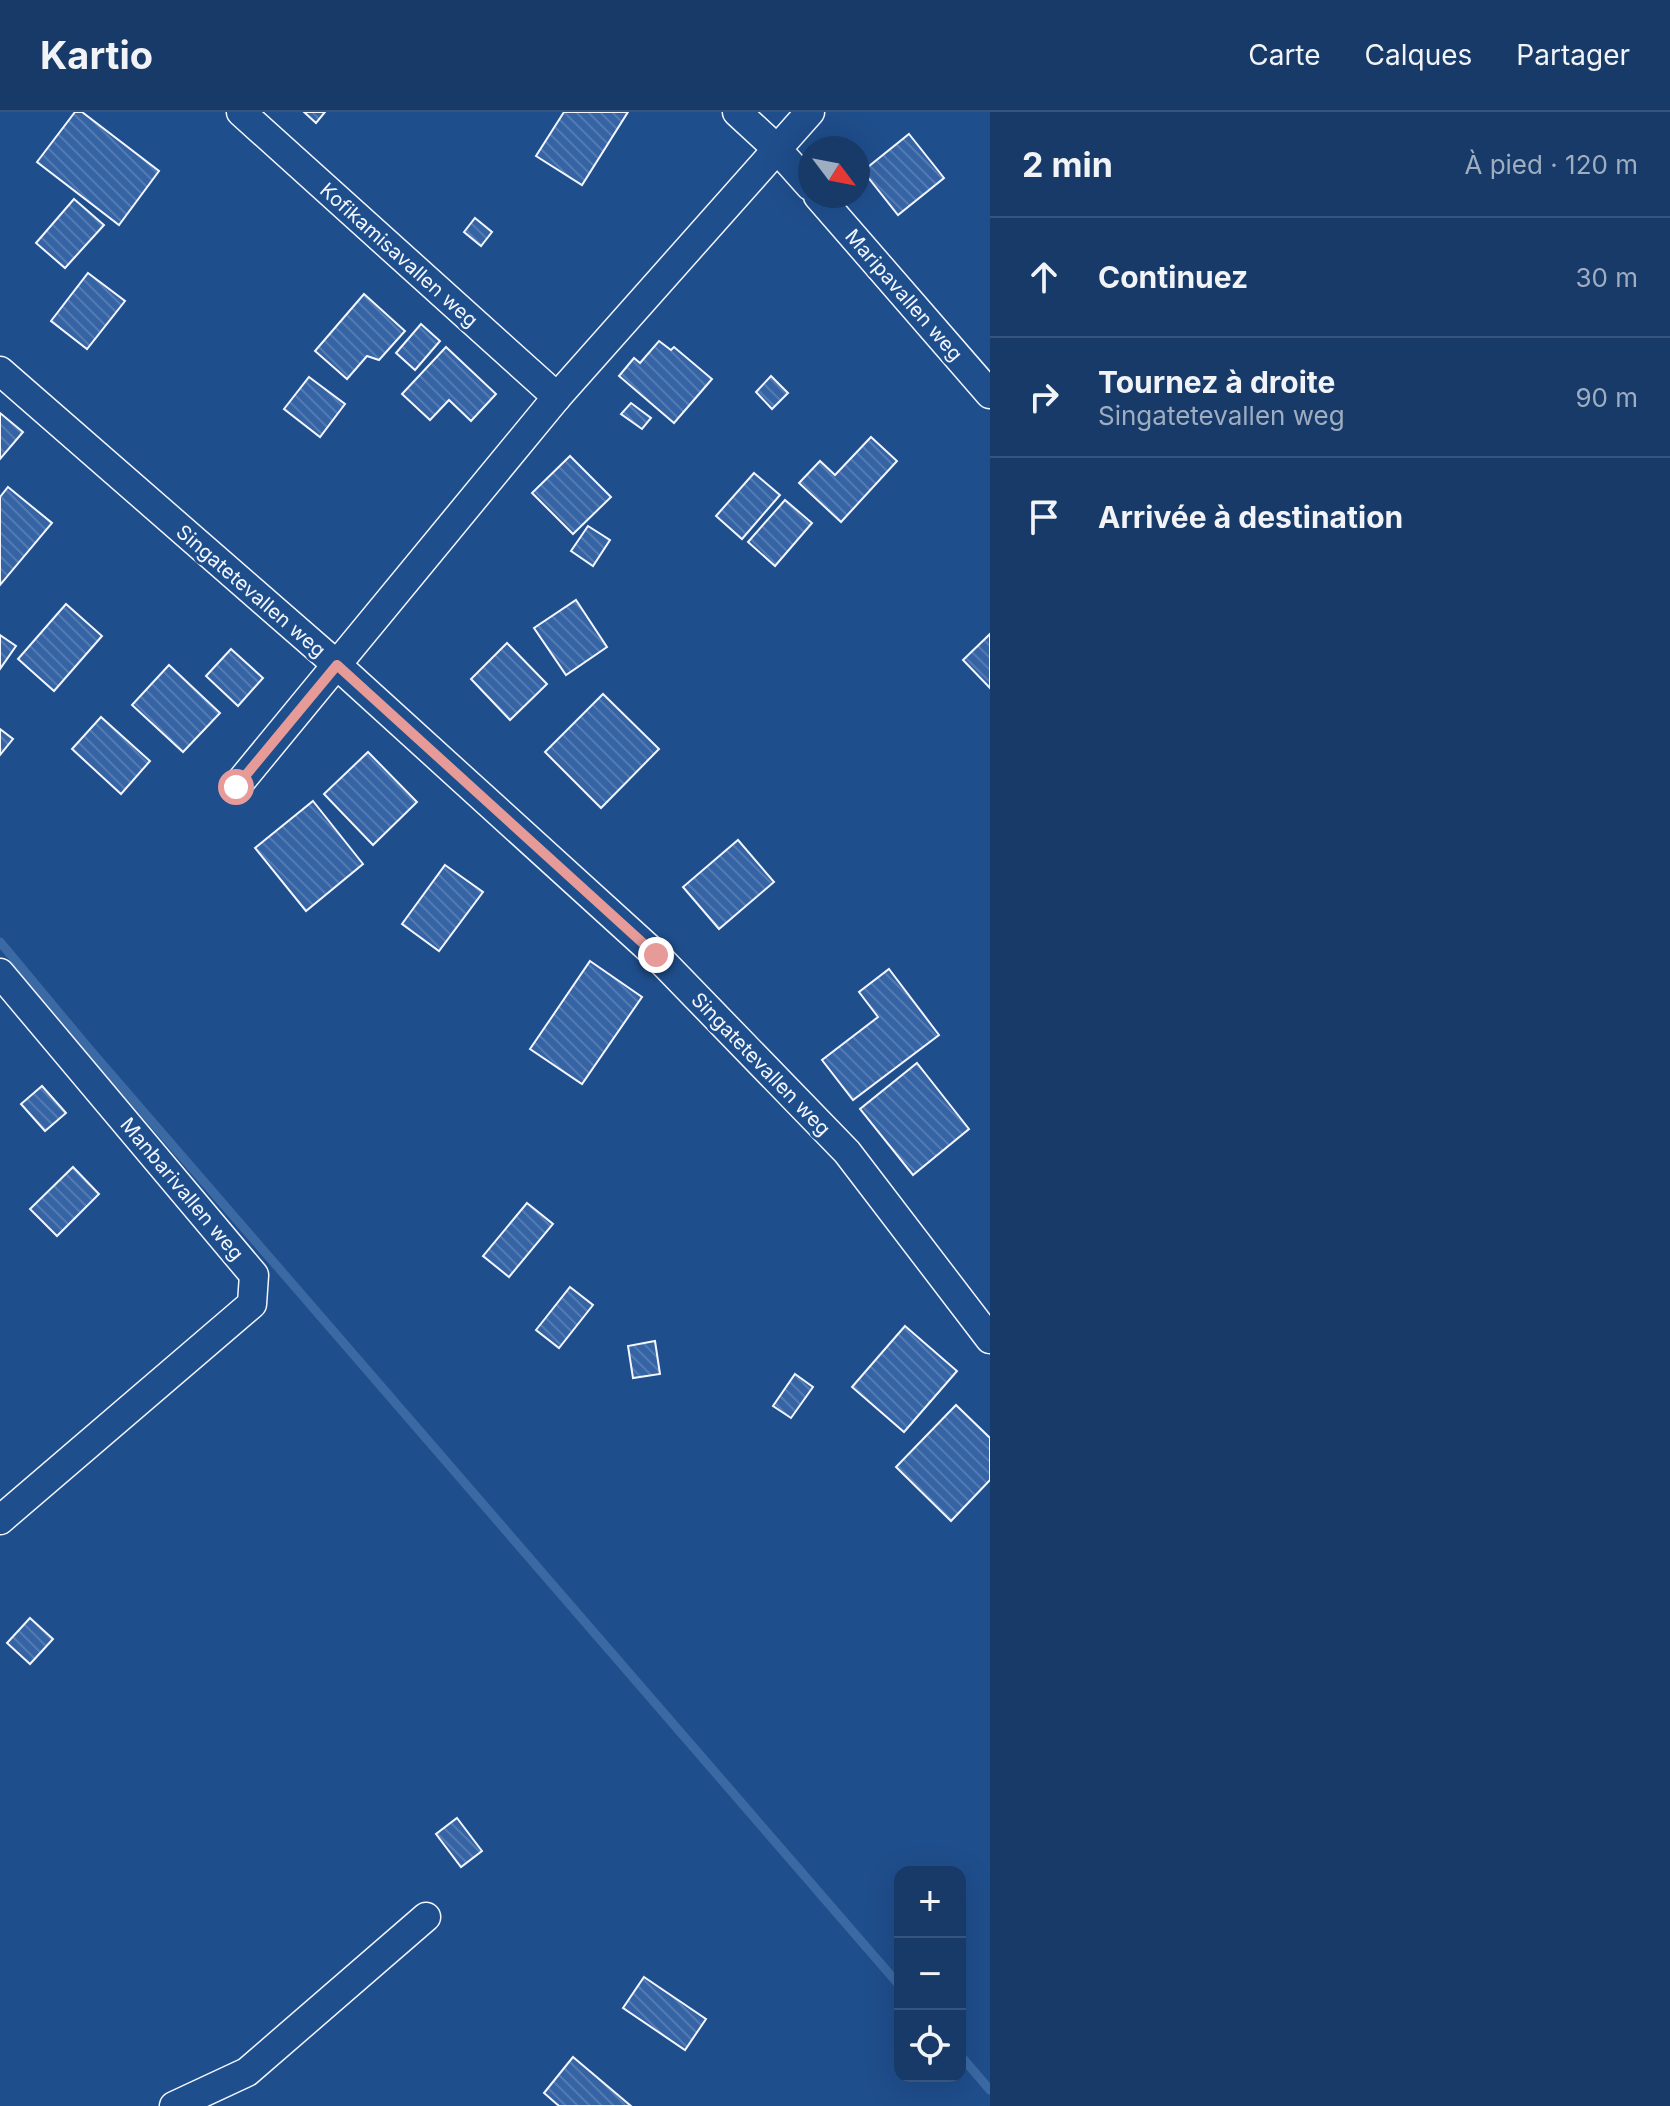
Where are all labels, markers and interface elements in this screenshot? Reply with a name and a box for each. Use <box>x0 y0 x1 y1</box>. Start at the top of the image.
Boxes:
text: Kartio <box>40 32 153 78</box>
text: Carte <box>1248 38 1321 72</box>
text: Calques <box>1365 38 1472 72</box>
text: Partager <box>1516 38 1630 72</box>
north arrow <box>798 136 870 208</box>
text: 2 min <box>1022 144 1113 185</box>
text: À pied · 120 m <box>1464 149 1638 180</box>
street label: Kofikamisavallen weg <box>315 178 483 332</box>
street label: Maripavallen weg <box>840 224 968 366</box>
icon: ahead <box>1022 255 1066 299</box>
text: Continuez <box>1098 259 1248 295</box>
text: 30 m <box>1575 262 1638 293</box>
text: Tournez à droite <box>1098 364 1335 400</box>
icon: right <box>1022 375 1066 419</box>
text: 90 m <box>1575 382 1638 413</box>
text: Singatetevallen weg <box>1098 400 1345 431</box>
icon: arrive <box>1022 495 1066 539</box>
text: Arrivée à destination <box>1098 499 1403 535</box>
street label: Singatetevallen weg <box>172 520 330 662</box>
route start <box>218 769 254 805</box>
route end <box>638 937 674 973</box>
street label: Singatetevallen weg <box>686 987 836 1141</box>
street label: Manbarivallen weg <box>115 1113 249 1265</box>
map controls <box>894 1866 966 2082</box>
button: + <box>894 1866 966 1938</box>
button: − <box>894 1938 966 2010</box>
button: locate <box>894 2010 966 2082</box>

